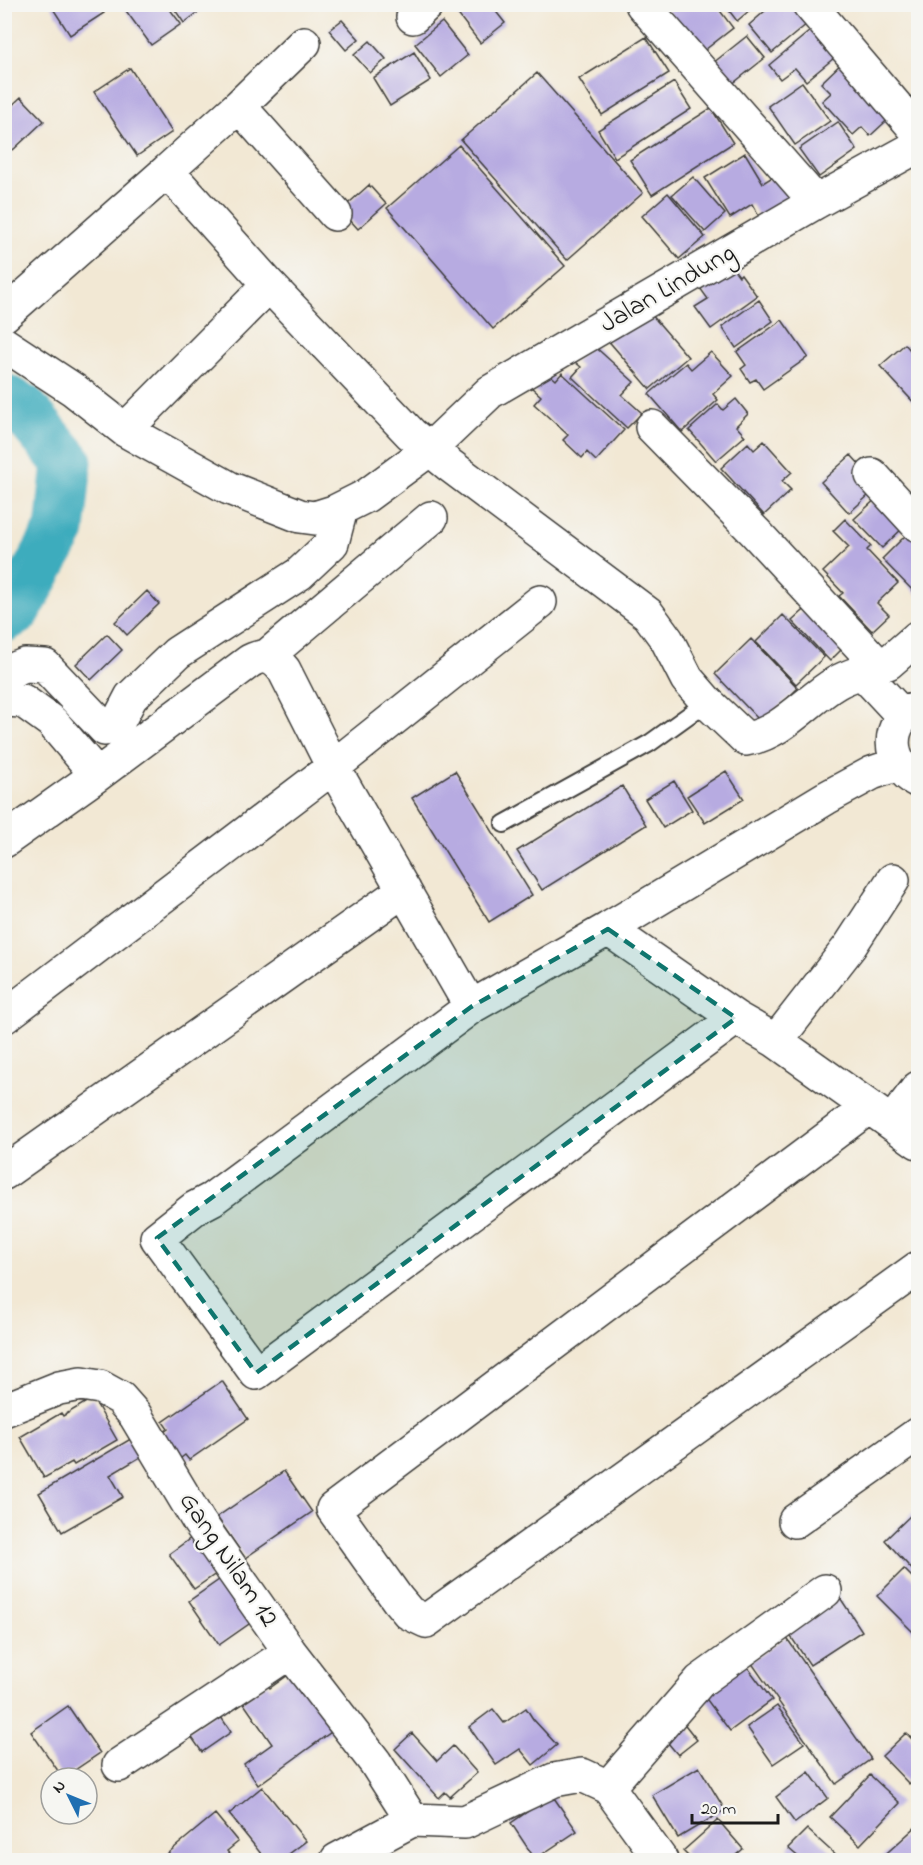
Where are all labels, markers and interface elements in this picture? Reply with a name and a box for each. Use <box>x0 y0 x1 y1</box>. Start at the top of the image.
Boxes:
street label: Jalan Lindung <box>593 234 743 344</box>
street label: Gang Nilam 12 <box>168 1485 288 1635</box>
north arrow <box>39 1766 99 1826</box>
text: N <box>47 1775 72 1799</box>
scale bar <box>692 1787 778 1825</box>
text: 20 m <box>701 1797 736 1823</box>

